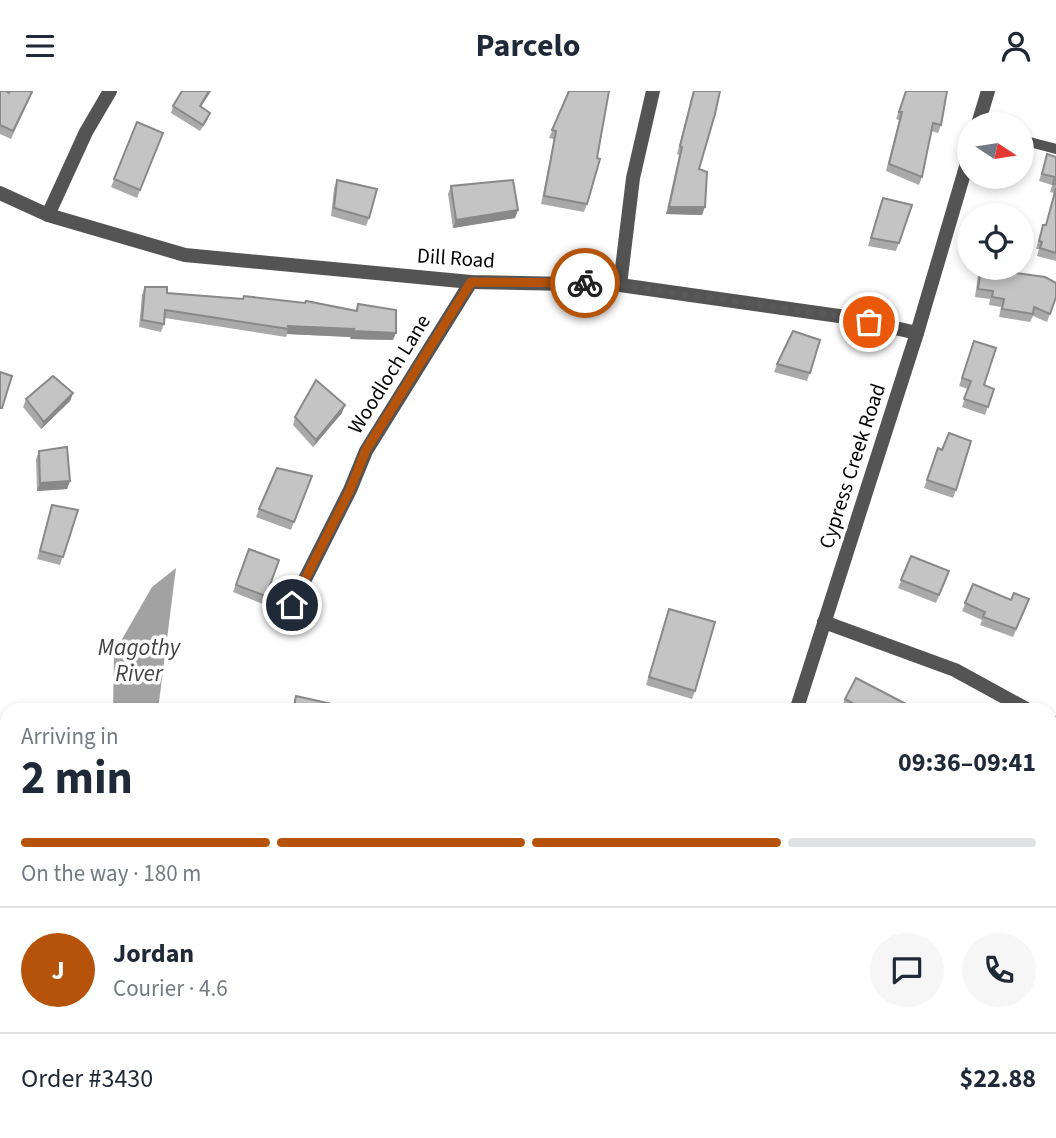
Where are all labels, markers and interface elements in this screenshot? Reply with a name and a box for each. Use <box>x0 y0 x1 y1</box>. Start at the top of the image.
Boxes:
text: Parcelo <box>476 23 580 69</box>
icon: menu <box>21 27 59 65</box>
icon: person <box>997 27 1035 65</box>
north arrow <box>957 112 1034 189</box>
map controls <box>957 112 1034 280</box>
button: locate <box>957 203 1034 280</box>
street label: Dill Road <box>416 240 496 276</box>
courier <box>550 248 620 318</box>
icon: bike <box>566 264 604 302</box>
pin <box>839 292 899 352</box>
icon: bag <box>850 303 888 341</box>
street label: Woodloch Lane <box>340 309 438 439</box>
street label: Cypress Creek Road <box>811 380 893 552</box>
pin <box>262 575 322 635</box>
icon: home <box>273 586 311 624</box>
water label: Magothy River <box>98 631 182 690</box>
text: Arriving in <box>21 720 119 753</box>
text: 09:36–09:41 <box>898 744 1036 781</box>
text: 2 min <box>21 746 133 811</box>
text: On the way · 180 m <box>21 857 201 890</box>
button: chat <box>870 933 944 1007</box>
button: phone <box>962 933 1036 1007</box>
text: Jordan <box>113 935 194 972</box>
text: J <box>51 952 65 989</box>
text: Courier · 4.6 <box>113 972 228 1005</box>
text: Order #3430 <box>21 1060 153 1097</box>
text: $22.88 <box>960 1060 1036 1097</box>

